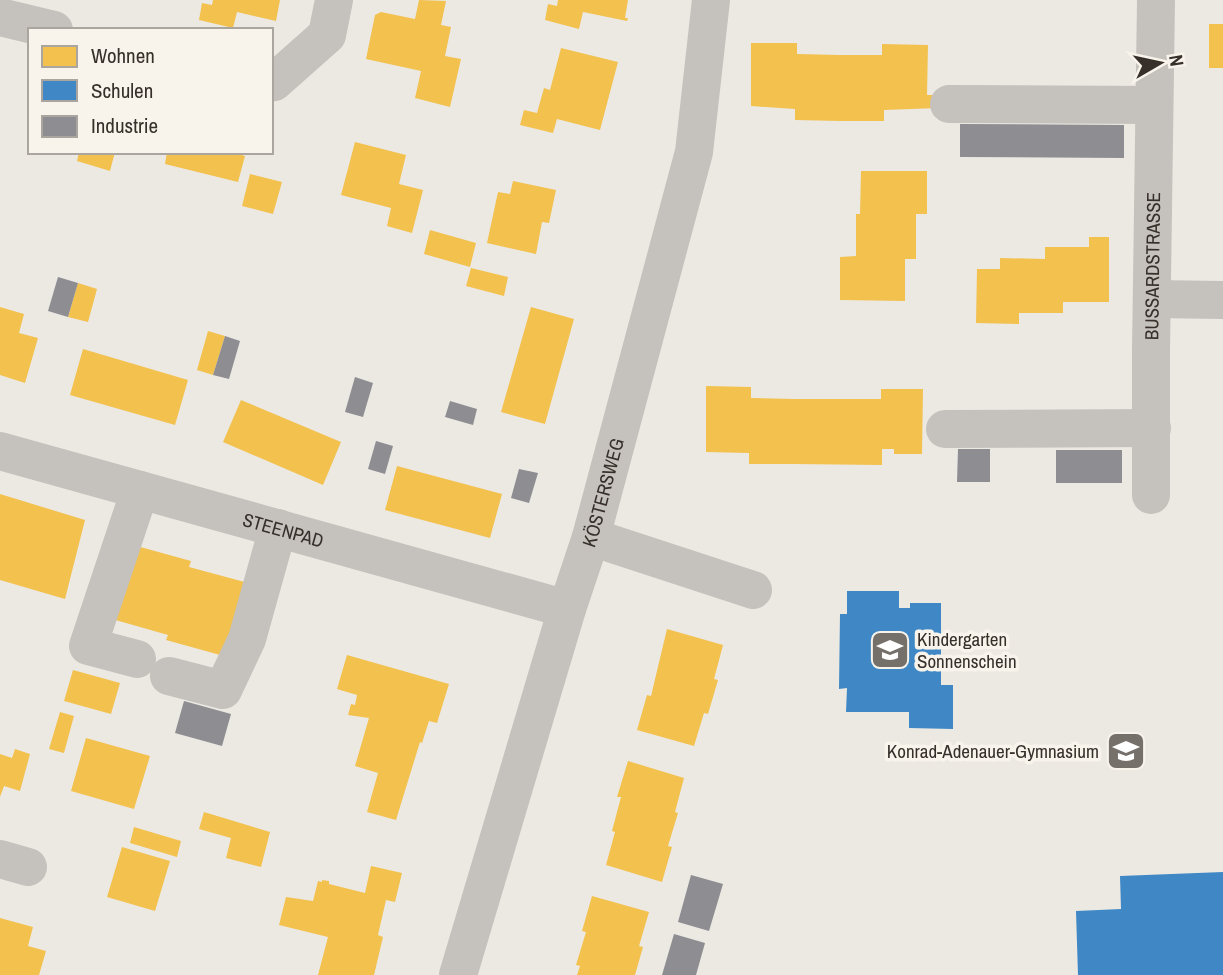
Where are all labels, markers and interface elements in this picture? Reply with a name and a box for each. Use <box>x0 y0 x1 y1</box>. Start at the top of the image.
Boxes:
legend <box>28 28 273 154</box>
north arrow <box>1125 28 1195 98</box>
text: Wohnen <box>91 41 155 70</box>
text: N <box>1163 53 1191 68</box>
text: Schulen <box>91 76 153 105</box>
text: Industrie <box>91 111 158 140</box>
street label: BUSSARDSTRASSE <box>1138 192 1166 340</box>
street label: KÖSTERSWEG <box>576 435 630 550</box>
street label: STEENPAD <box>240 506 327 554</box>
place label: Kindergarten Sonnenschein <box>917 626 1017 674</box>
school or university icon: Kindergarten Sonnenschein <box>869 629 911 671</box>
school or university icon: Konrad-Adenauer-Gymnasium <box>1105 730 1147 772</box>
place label: Konrad-Adenauer-Gymnasium <box>887 738 1099 764</box>

